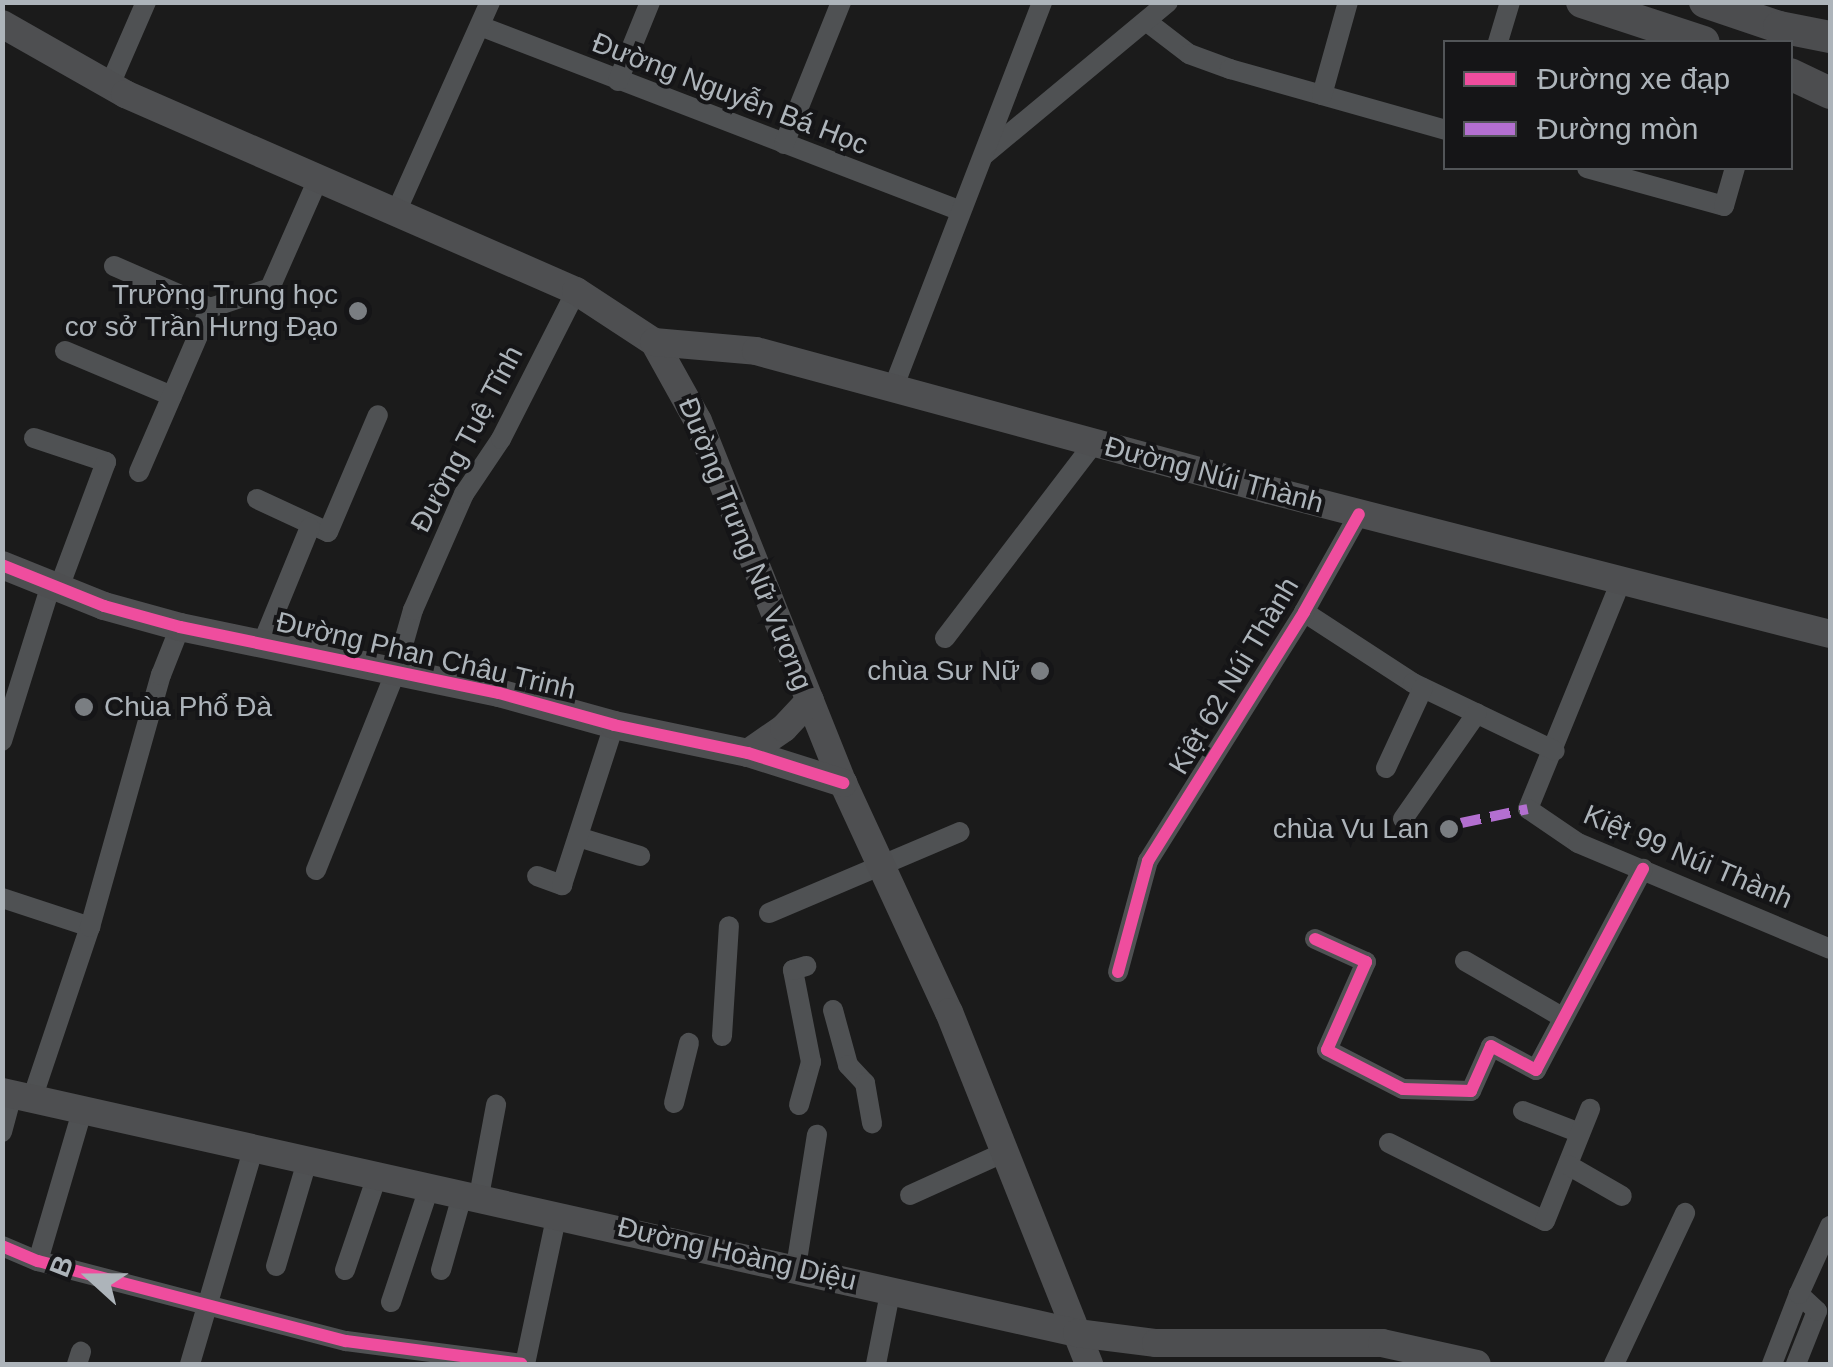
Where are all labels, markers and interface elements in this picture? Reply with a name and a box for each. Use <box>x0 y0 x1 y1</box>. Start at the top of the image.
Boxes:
street label: Đường Nguyễn Bá Học <box>588 26 872 162</box>
legend <box>1443 40 1793 170</box>
text: Đường xe đạp <box>1537 62 1730 95</box>
text: Đường mòn <box>1537 112 1698 145</box>
place label: Trường Trung học cơ sở Trần Hưng Đạo <box>64 278 338 344</box>
marker: Trường Trung học cơ sở Trần Hưng Đạo <box>347 300 369 322</box>
street label: Đường Tuệ Tĩnh <box>404 340 530 538</box>
street label: Đường Trưng Nữ Vương <box>671 393 819 695</box>
street label: Đường Núi Thành <box>1101 430 1327 520</box>
street label: Kiệt 62 Núi Thành <box>1162 571 1306 781</box>
street label: Đường Phan Châu Trinh <box>273 605 579 707</box>
place label: chùa Sư Nữ <box>867 654 1020 688</box>
marker: chùa Sư Nữ <box>1029 660 1051 682</box>
place label: Chùa Phổ Đà <box>104 690 272 724</box>
marker: Chùa Phổ Đà <box>73 696 95 718</box>
street label: Kiệt 99 Núi Thành <box>1578 798 1798 916</box>
place label: chùa Vu Lan <box>1273 812 1429 846</box>
marker: chùa Vu Lan <box>1438 818 1460 840</box>
street label: Đường Hoàng Diệu <box>614 1210 860 1298</box>
north arrow <box>40 1227 140 1327</box>
text: B <box>43 1251 80 1281</box>

